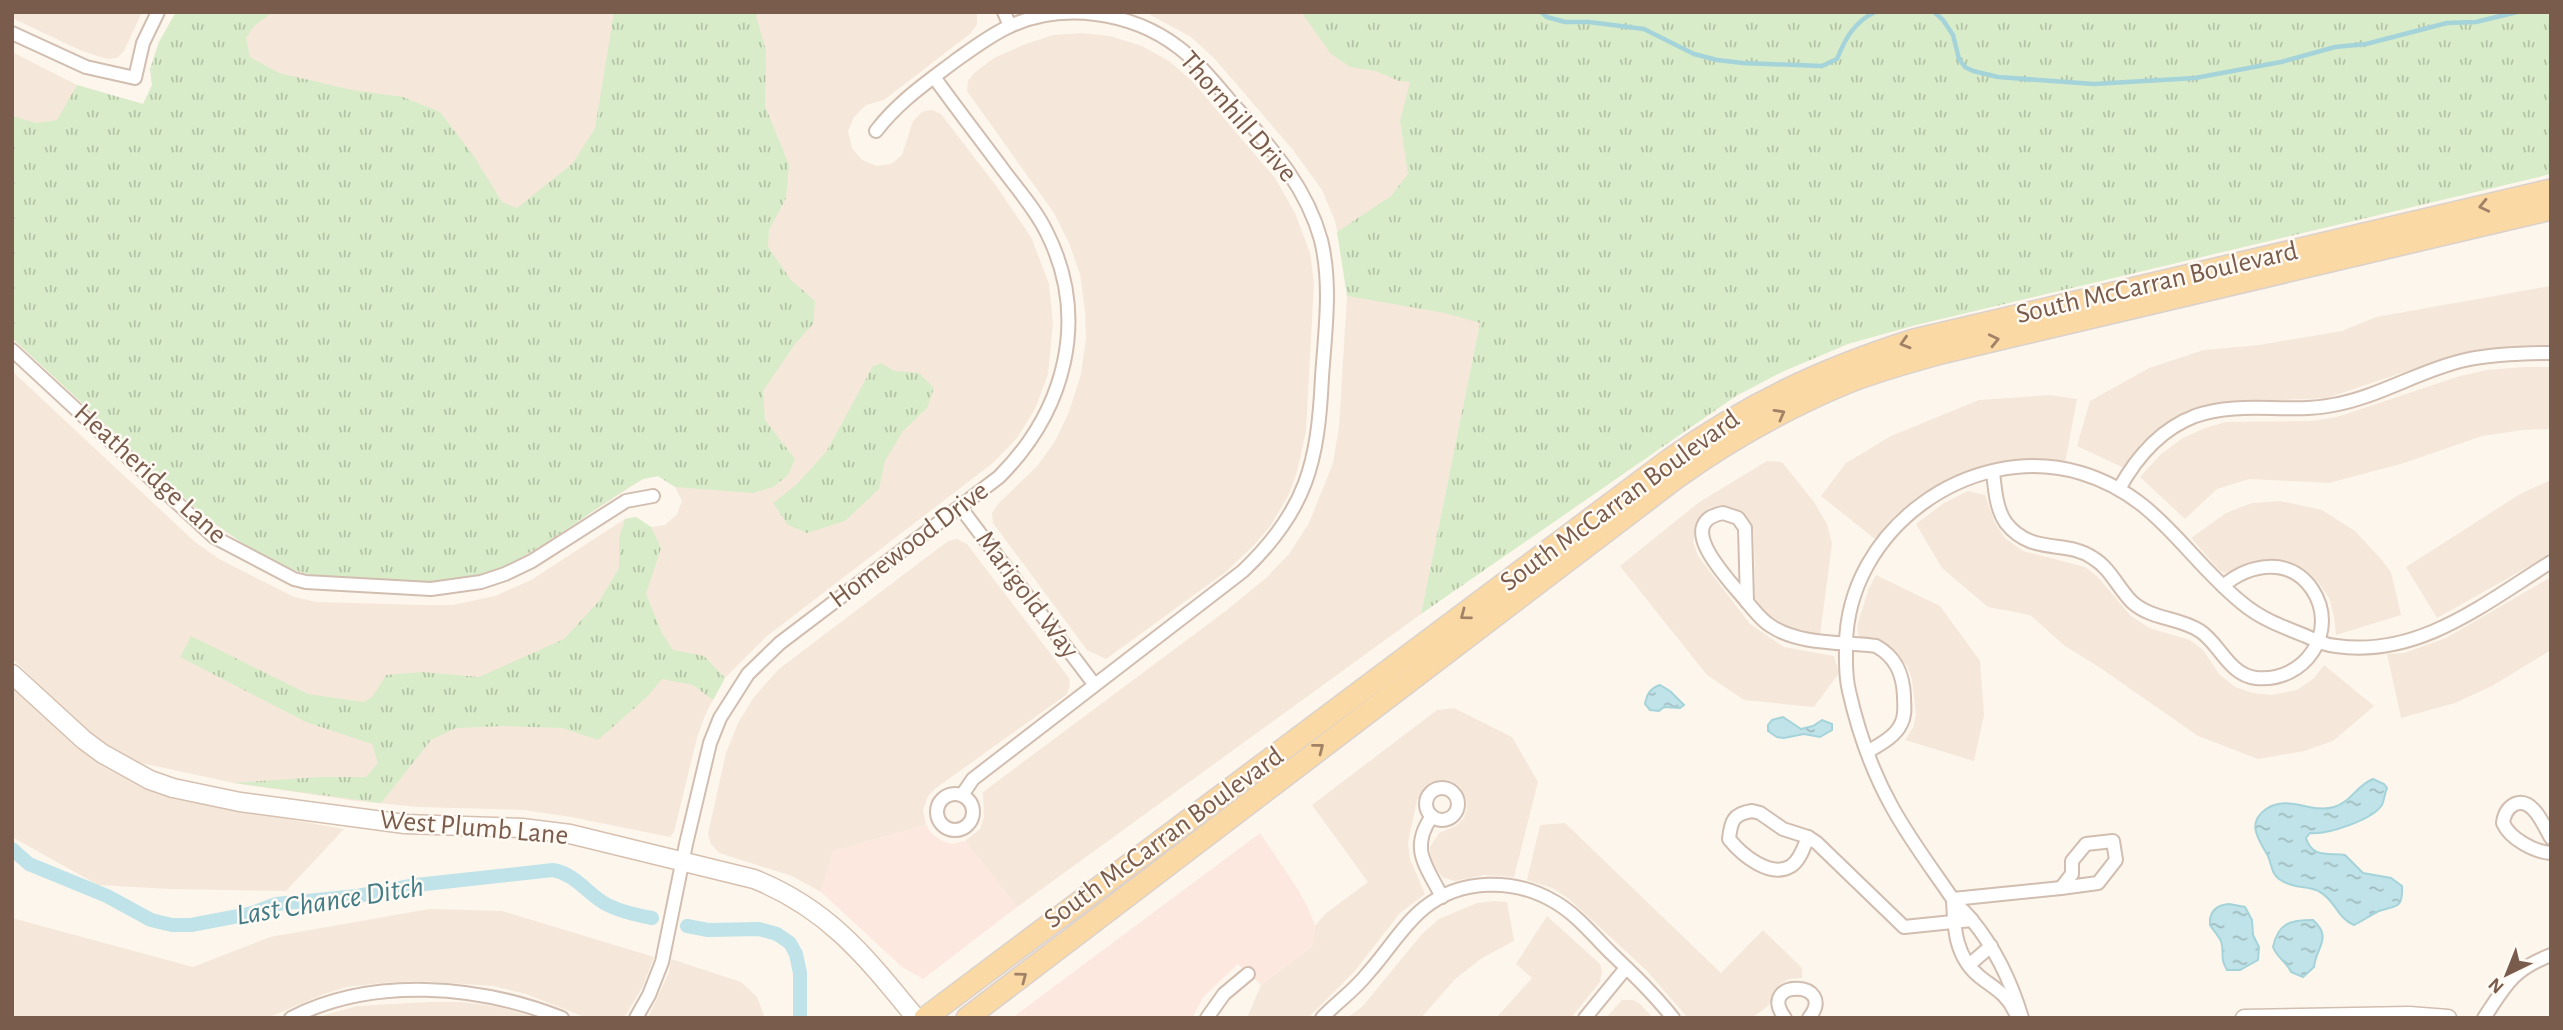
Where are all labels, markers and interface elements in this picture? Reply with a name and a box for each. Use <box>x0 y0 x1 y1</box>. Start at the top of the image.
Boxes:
street label: Thornhill Drive <box>1174 46 1302 188</box>
one-way arrow <box>2478 198 2490 212</box>
street label: South McCarran Boulevard <box>2014 237 2300 329</box>
one-way arrow <box>1900 334 1912 349</box>
one-way arrow <box>1988 334 2000 348</box>
street label: Heatheridge Lane <box>69 399 231 549</box>
street label: South McCarran Boulevard <box>1495 405 1745 597</box>
one-way arrow <box>1773 409 1785 422</box>
street label: Homewood Drive <box>824 476 994 614</box>
street label: Marigold Way <box>970 526 1084 664</box>
one-way arrow <box>1460 606 1473 619</box>
street label: South McCarran Boulevard <box>1039 742 1289 934</box>
one-way arrow <box>1311 744 1323 757</box>
street label: West Plumb Lane <box>379 806 569 850</box>
water label: Last Chance Ditch <box>234 871 426 931</box>
north arrow <box>2472 939 2542 1009</box>
one-way arrow <box>1014 972 1026 985</box>
text: N <box>2485 974 2508 997</box>

